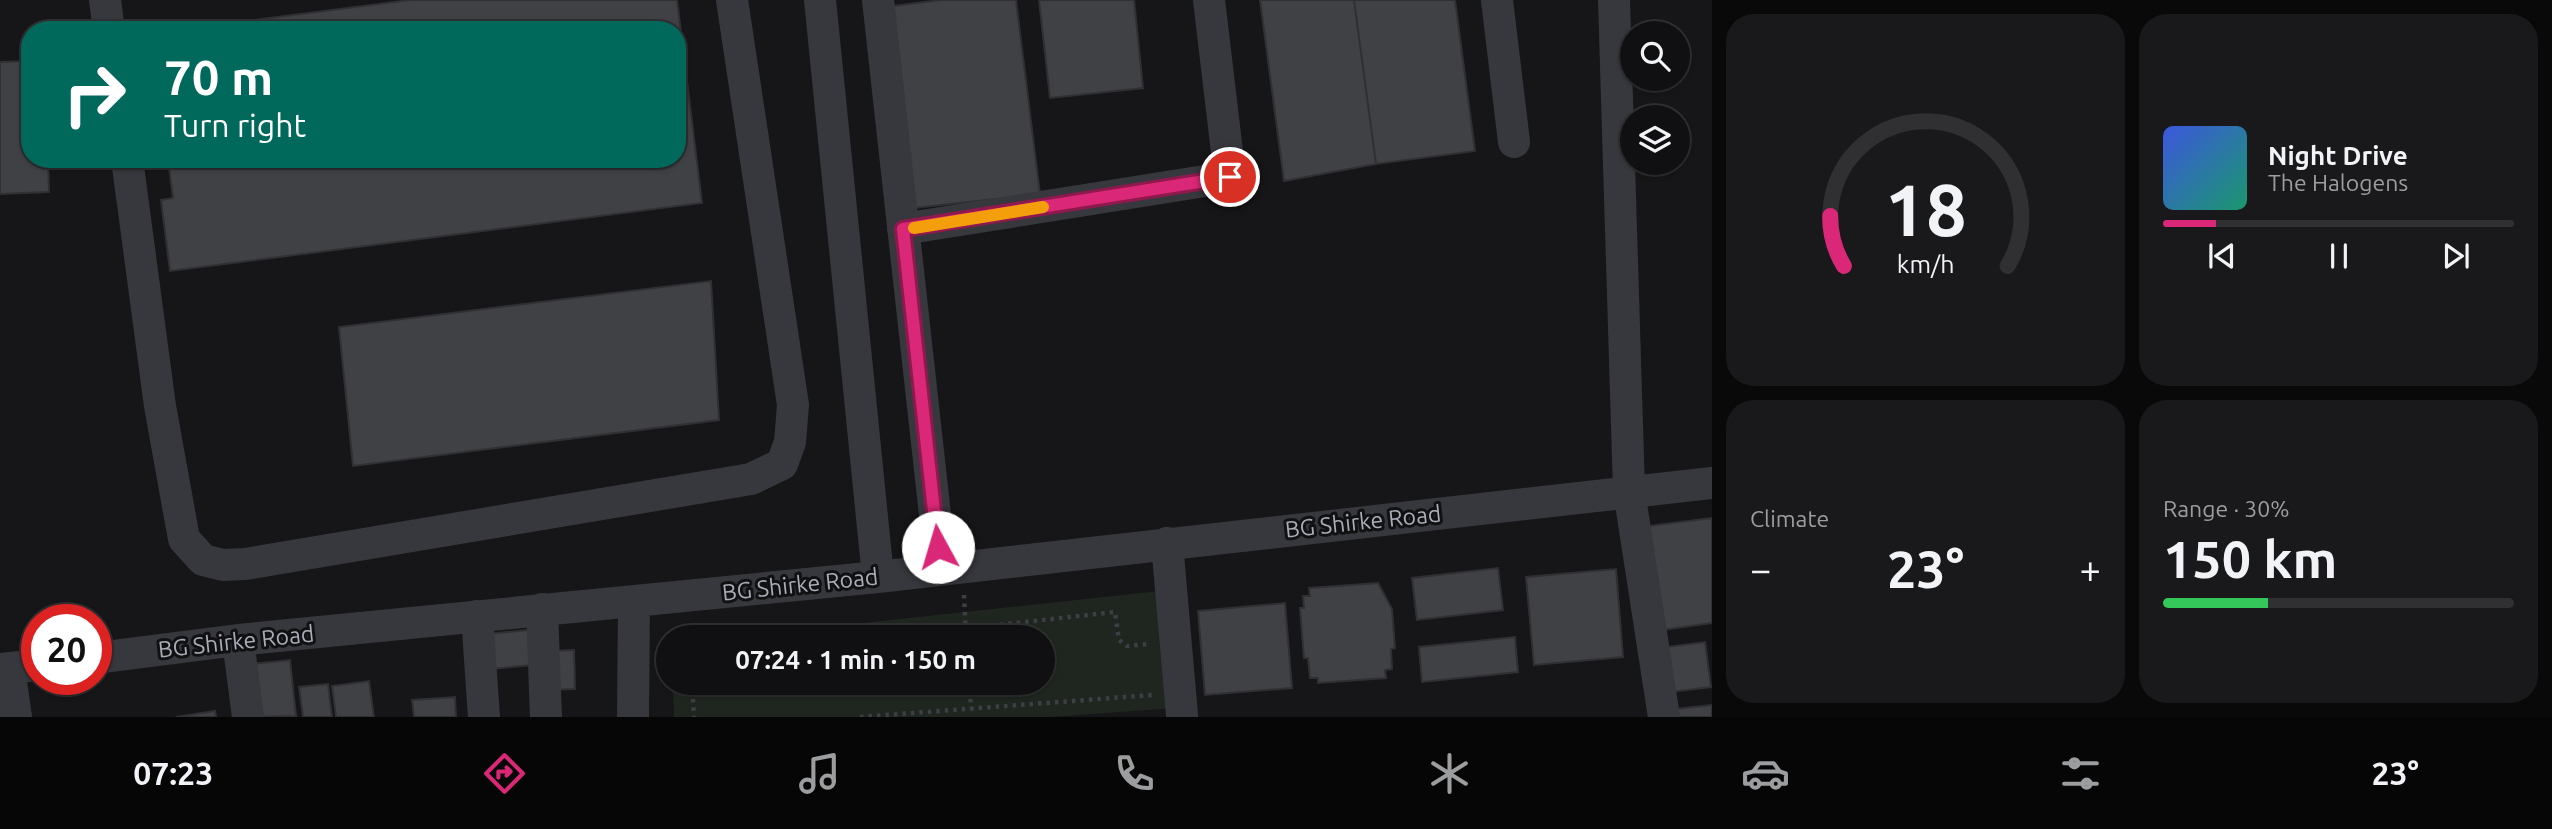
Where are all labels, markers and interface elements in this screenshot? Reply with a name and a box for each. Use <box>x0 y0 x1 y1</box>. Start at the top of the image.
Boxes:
map controls <box>1620 21 1690 175</box>
button: search <box>1620 21 1690 91</box>
icon: right <box>49 49 140 140</box>
text: 70 m <box>164 49 273 104</box>
button: layers <box>1620 105 1690 175</box>
text: Turn right <box>164 107 306 143</box>
text: Night Drive <box>2268 141 2408 170</box>
pin <box>1200 147 1260 207</box>
icon: arrive <box>1211 158 1249 196</box>
text: 18 <box>1884 169 1967 251</box>
text: The Halogens <box>2268 170 2408 195</box>
icon: previous <box>2203 237 2241 275</box>
icon: pause <box>2320 237 2358 275</box>
icon: next <box>2437 237 2475 275</box>
text: km/h <box>1897 250 1954 278</box>
text: Range · 30% <box>2163 496 2290 521</box>
street label: BG Shirke Road <box>1284 500 1442 542</box>
text: Climate <box>1750 506 1829 531</box>
position arrow <box>901 510 975 584</box>
text: 150 km <box>2163 530 2337 588</box>
text: 23° <box>1887 540 1964 598</box>
text: − <box>1750 548 1771 590</box>
text: + <box>2080 548 2101 590</box>
street label: BG Shirke Road <box>721 563 879 605</box>
speed limit sign: 20 <box>21 604 112 695</box>
street label: BG Shirke Road <box>157 620 315 662</box>
text: 07:24 · 1 min · 150 m <box>735 645 976 674</box>
icon: directions <box>480 749 529 798</box>
icon: music <box>795 749 844 798</box>
icon: phone <box>1110 749 1159 798</box>
icon: climate <box>1425 749 1474 798</box>
icon: car <box>1741 749 1790 798</box>
icon: filters <box>2056 749 2105 798</box>
text: 07:23 <box>133 755 213 791</box>
text: 23° <box>2371 755 2419 791</box>

